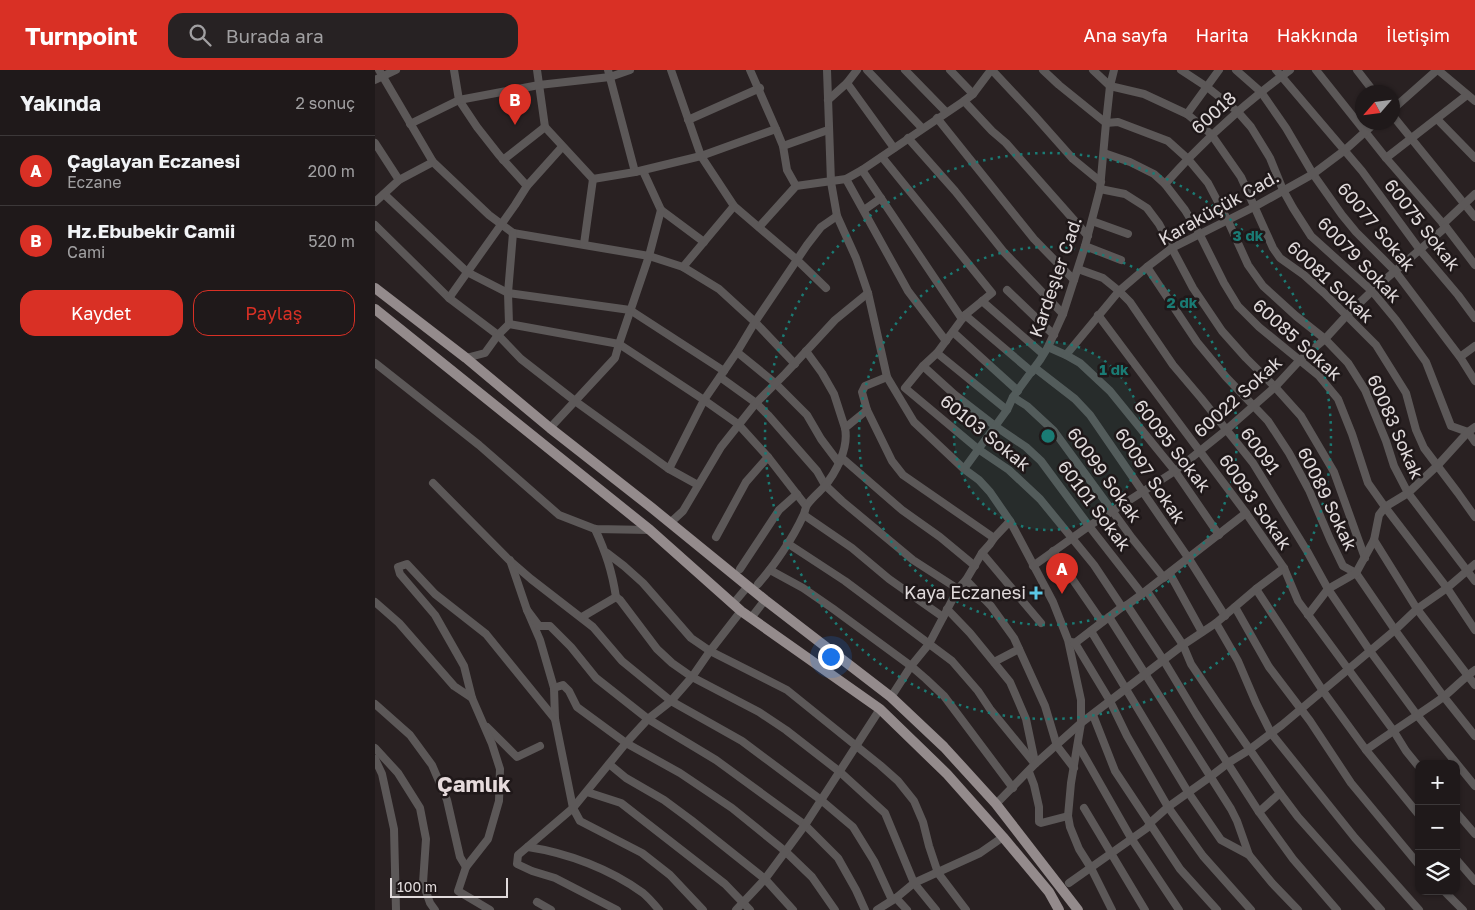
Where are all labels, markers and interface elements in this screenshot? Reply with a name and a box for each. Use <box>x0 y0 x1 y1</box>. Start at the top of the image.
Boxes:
search box <box>168 13 518 58</box>
text: Turnpoint <box>25 21 138 50</box>
icon: search <box>186 21 214 49</box>
text: Burada ara <box>226 24 324 47</box>
text: Ana sayfa <box>1084 24 1168 46</box>
text: Harita <box>1196 24 1249 46</box>
text: Hakkında <box>1277 24 1358 46</box>
text: İletişim <box>1386 24 1450 46</box>
pin: B <box>499 84 531 125</box>
north arrow <box>1355 85 1400 130</box>
street label: 60018 <box>1186 86 1240 138</box>
text: Yakında <box>20 90 101 116</box>
text: 2 sonuç <box>295 93 355 113</box>
text: Çağlayan Eczanesi <box>67 149 240 172</box>
text: A <box>30 161 42 181</box>
text: 200 m <box>308 161 355 181</box>
street label: Karaküçük Cad. <box>1154 165 1283 249</box>
text: Eczane <box>67 172 122 192</box>
street label: 60075 Sokak <box>1380 174 1465 275</box>
street label: 60077 Sokak <box>1333 177 1420 275</box>
street label: 60079 Sokak <box>1313 212 1406 307</box>
street label: Kardeşler Cad. <box>1024 213 1086 340</box>
text: Hz.Ebubekir Camii <box>67 219 235 242</box>
text: 3 dk <box>1233 226 1264 244</box>
text: B <box>30 231 42 251</box>
text: 520 m <box>308 231 355 251</box>
street label: 60081 Sokak <box>1283 236 1378 327</box>
text: Cami <box>67 242 105 262</box>
button: Kaydet <box>20 290 183 336</box>
button: Paylaş <box>193 290 355 336</box>
text: 2 dk <box>1167 293 1198 311</box>
street label: 60085 Sokak <box>1249 294 1347 385</box>
street label: 60022 Sokak <box>1189 351 1286 442</box>
text: 1 dk <box>1099 360 1129 378</box>
street label: 60083 Sokak <box>1363 371 1429 482</box>
street label: 60103 Sokak <box>936 389 1035 475</box>
street label: 60095 Sokak <box>1130 395 1216 496</box>
street label: 60099 Sokak <box>1063 423 1147 526</box>
street label: 60097 Sokak <box>1111 423 1191 528</box>
street label: 60091 <box>1236 423 1285 478</box>
centre of rings <box>1039 427 1057 445</box>
street label: 60089 Sokak <box>1293 443 1362 554</box>
street label: 60093 Sokak <box>1215 449 1297 554</box>
street label: 60101 Sokak <box>1054 456 1136 555</box>
pin: A <box>1046 553 1078 594</box>
place label: Kaya Eczanesi <box>904 581 1026 603</box>
marker: Kaya Eczanesi <box>1030 587 1042 599</box>
your location <box>818 644 844 670</box>
map controls <box>1415 760 1460 895</box>
button: + <box>1415 760 1460 805</box>
district label: Çamlık <box>437 770 511 797</box>
button: − <box>1415 805 1460 850</box>
button: layers <box>1415 850 1460 895</box>
scale bar <box>390 875 507 898</box>
text: 100 m <box>397 878 437 895</box>

